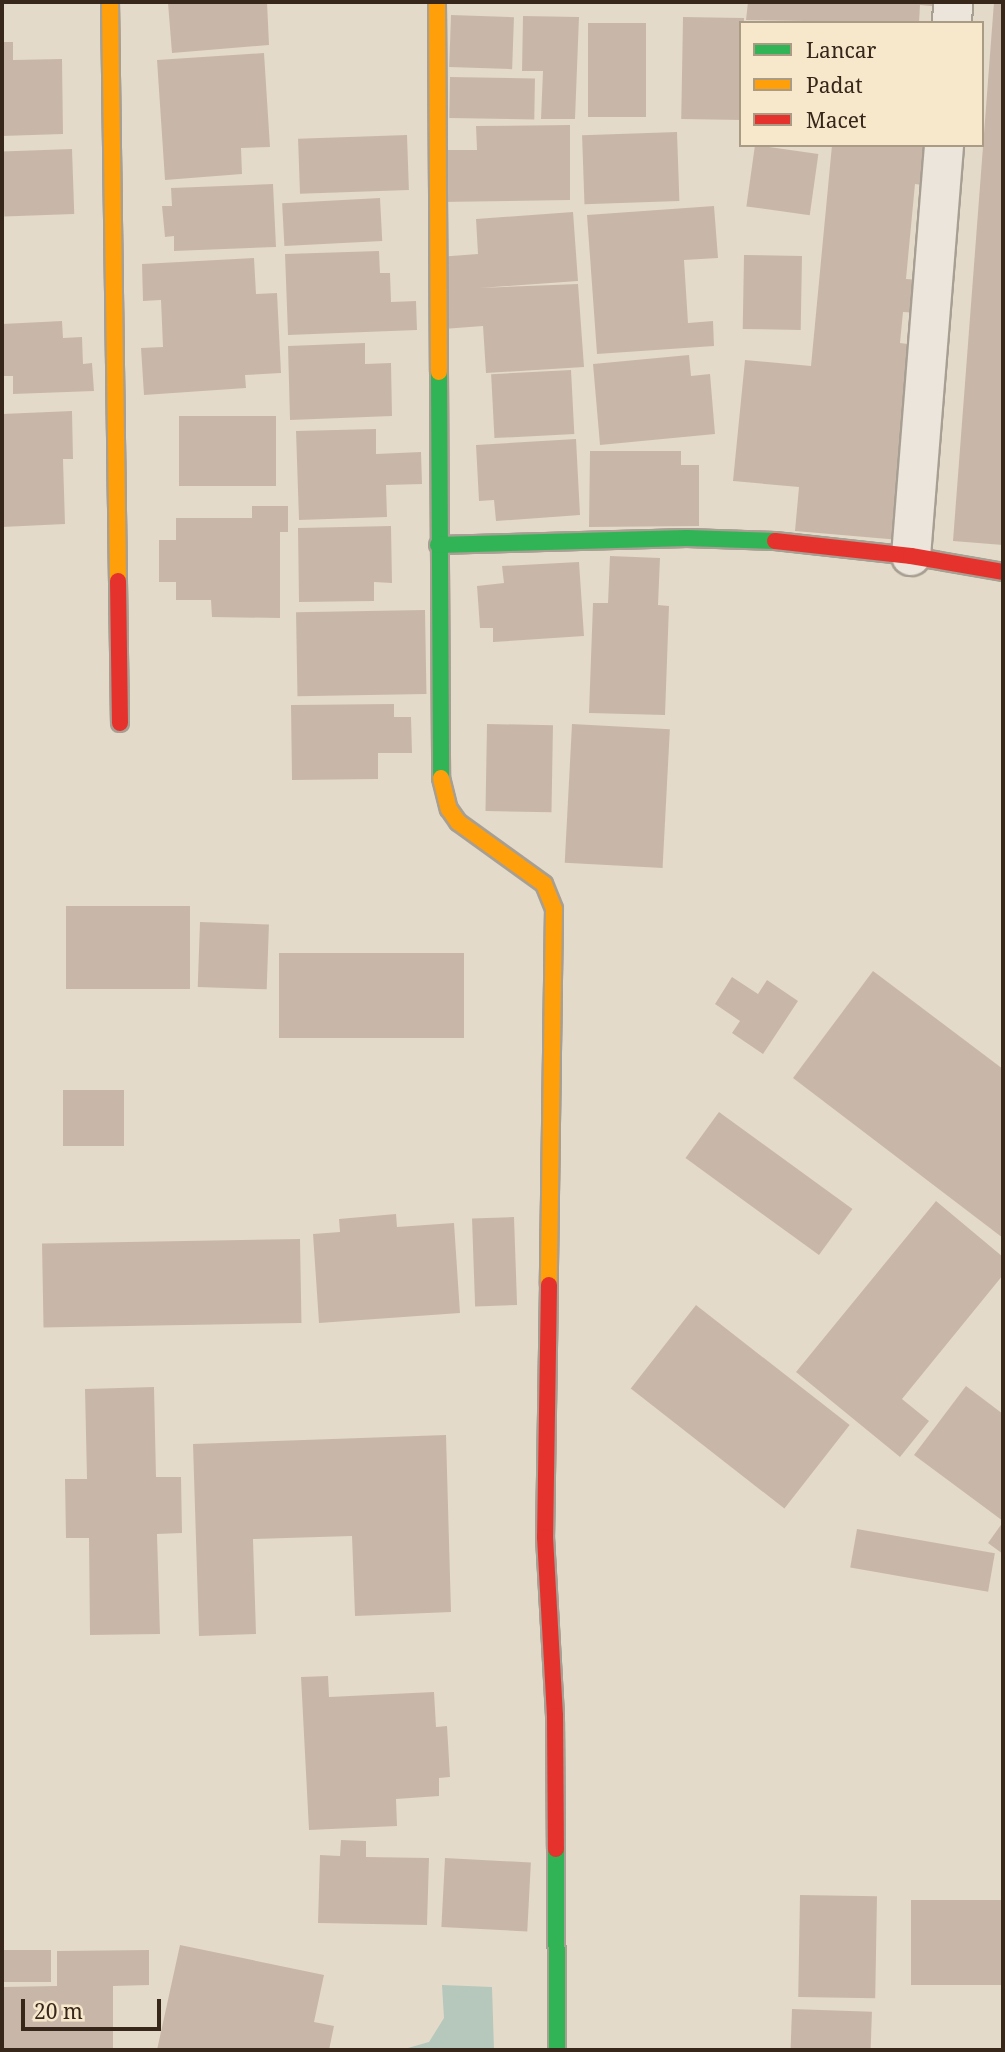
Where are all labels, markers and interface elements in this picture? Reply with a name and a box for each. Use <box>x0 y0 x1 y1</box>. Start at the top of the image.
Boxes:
legend <box>739 21 984 147</box>
text: Lancar <box>806 36 877 64</box>
text: Padat <box>806 71 863 99</box>
text: Macet <box>806 106 866 134</box>
scale bar <box>24 1986 164 2030</box>
text: 20 m <box>34 1997 83 2025</box>

